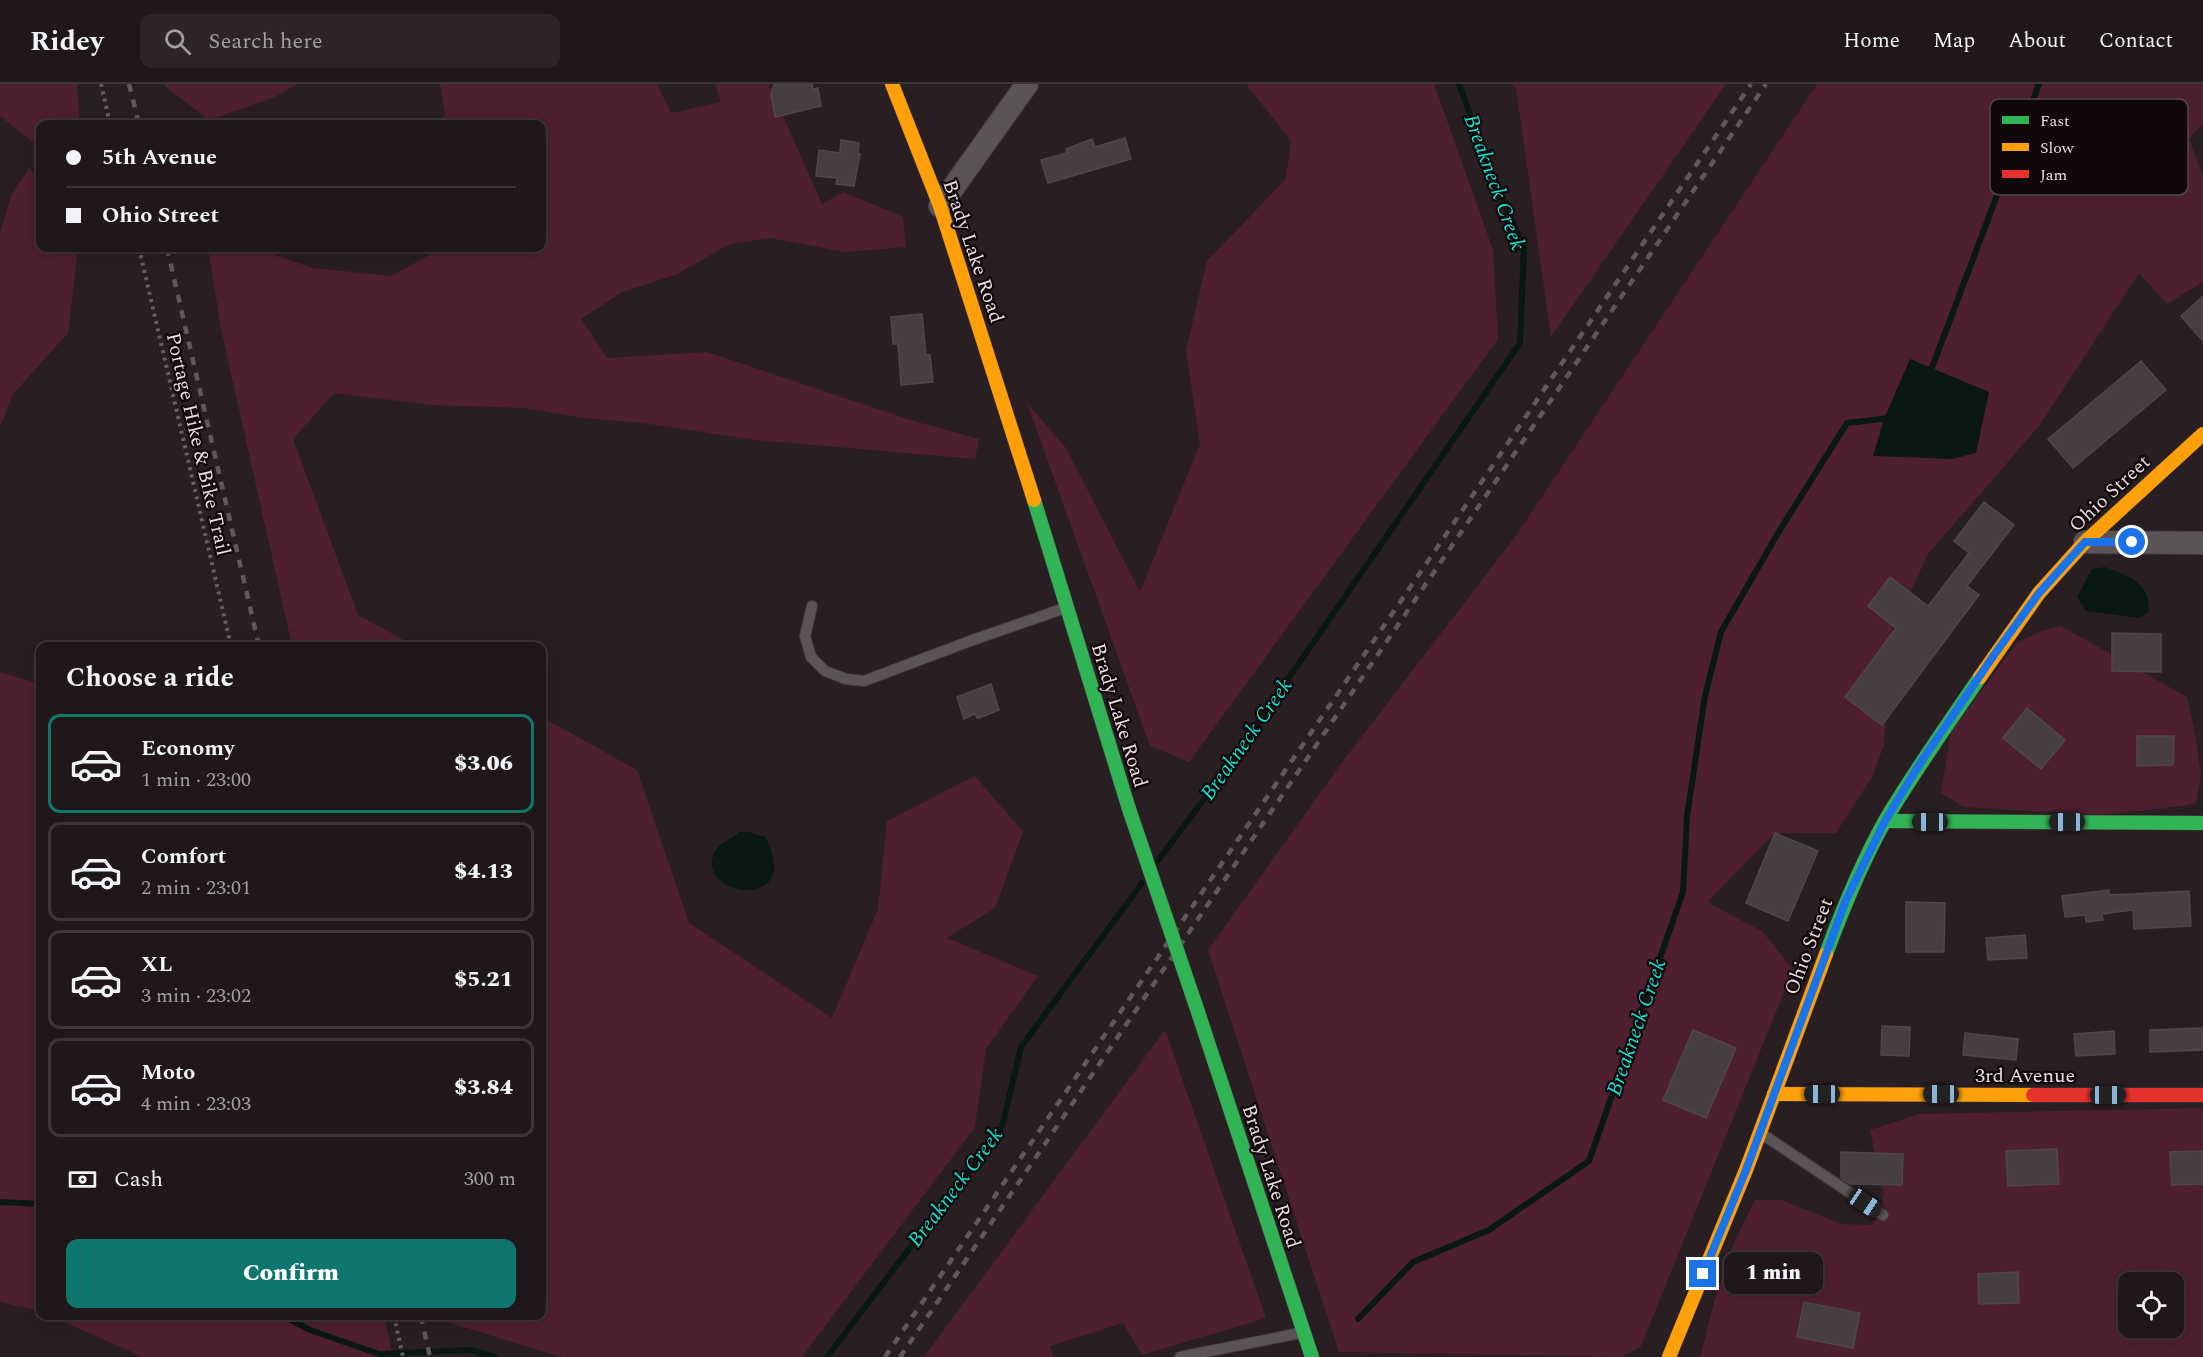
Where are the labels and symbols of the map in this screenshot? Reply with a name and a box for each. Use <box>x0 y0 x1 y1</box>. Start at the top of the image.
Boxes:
legend <box>1990 99 2188 195</box>
text: Fast <box>2040 109 2070 133</box>
water label: Breakneck Creek <box>1455 110 1534 255</box>
text: Slow <box>2040 136 2075 160</box>
text: Jam <box>2040 163 2068 187</box>
street label: Brady Lake Road <box>935 176 1012 327</box>
street label: Portage Hike & Bike Trail <box>158 330 238 559</box>
street label: Ohio Street <box>2062 448 2157 540</box>
route start <box>2118 528 2145 555</box>
street label: Brady Lake Road <box>1083 639 1155 791</box>
water label: Breakneck Creek <box>1193 672 1301 807</box>
car <box>1912 813 1948 831</box>
car <box>2049 813 2085 831</box>
street label: Ohio Street <box>1777 893 1841 999</box>
water label: Breakneck Creek <box>1599 954 1675 1100</box>
street label: 3rd Avenue <box>1975 1061 2075 1091</box>
car <box>1804 1085 1840 1103</box>
car <box>1923 1085 1959 1103</box>
car <box>2090 1086 2126 1104</box>
street label: Brady Lake Road <box>1234 1100 1308 1252</box>
water label: Breakneck Creek <box>900 1121 1012 1254</box>
car <box>1845 1185 1885 1221</box>
callout: 1 min <box>1724 1253 1823 1295</box>
route end <box>1689 1260 1716 1287</box>

